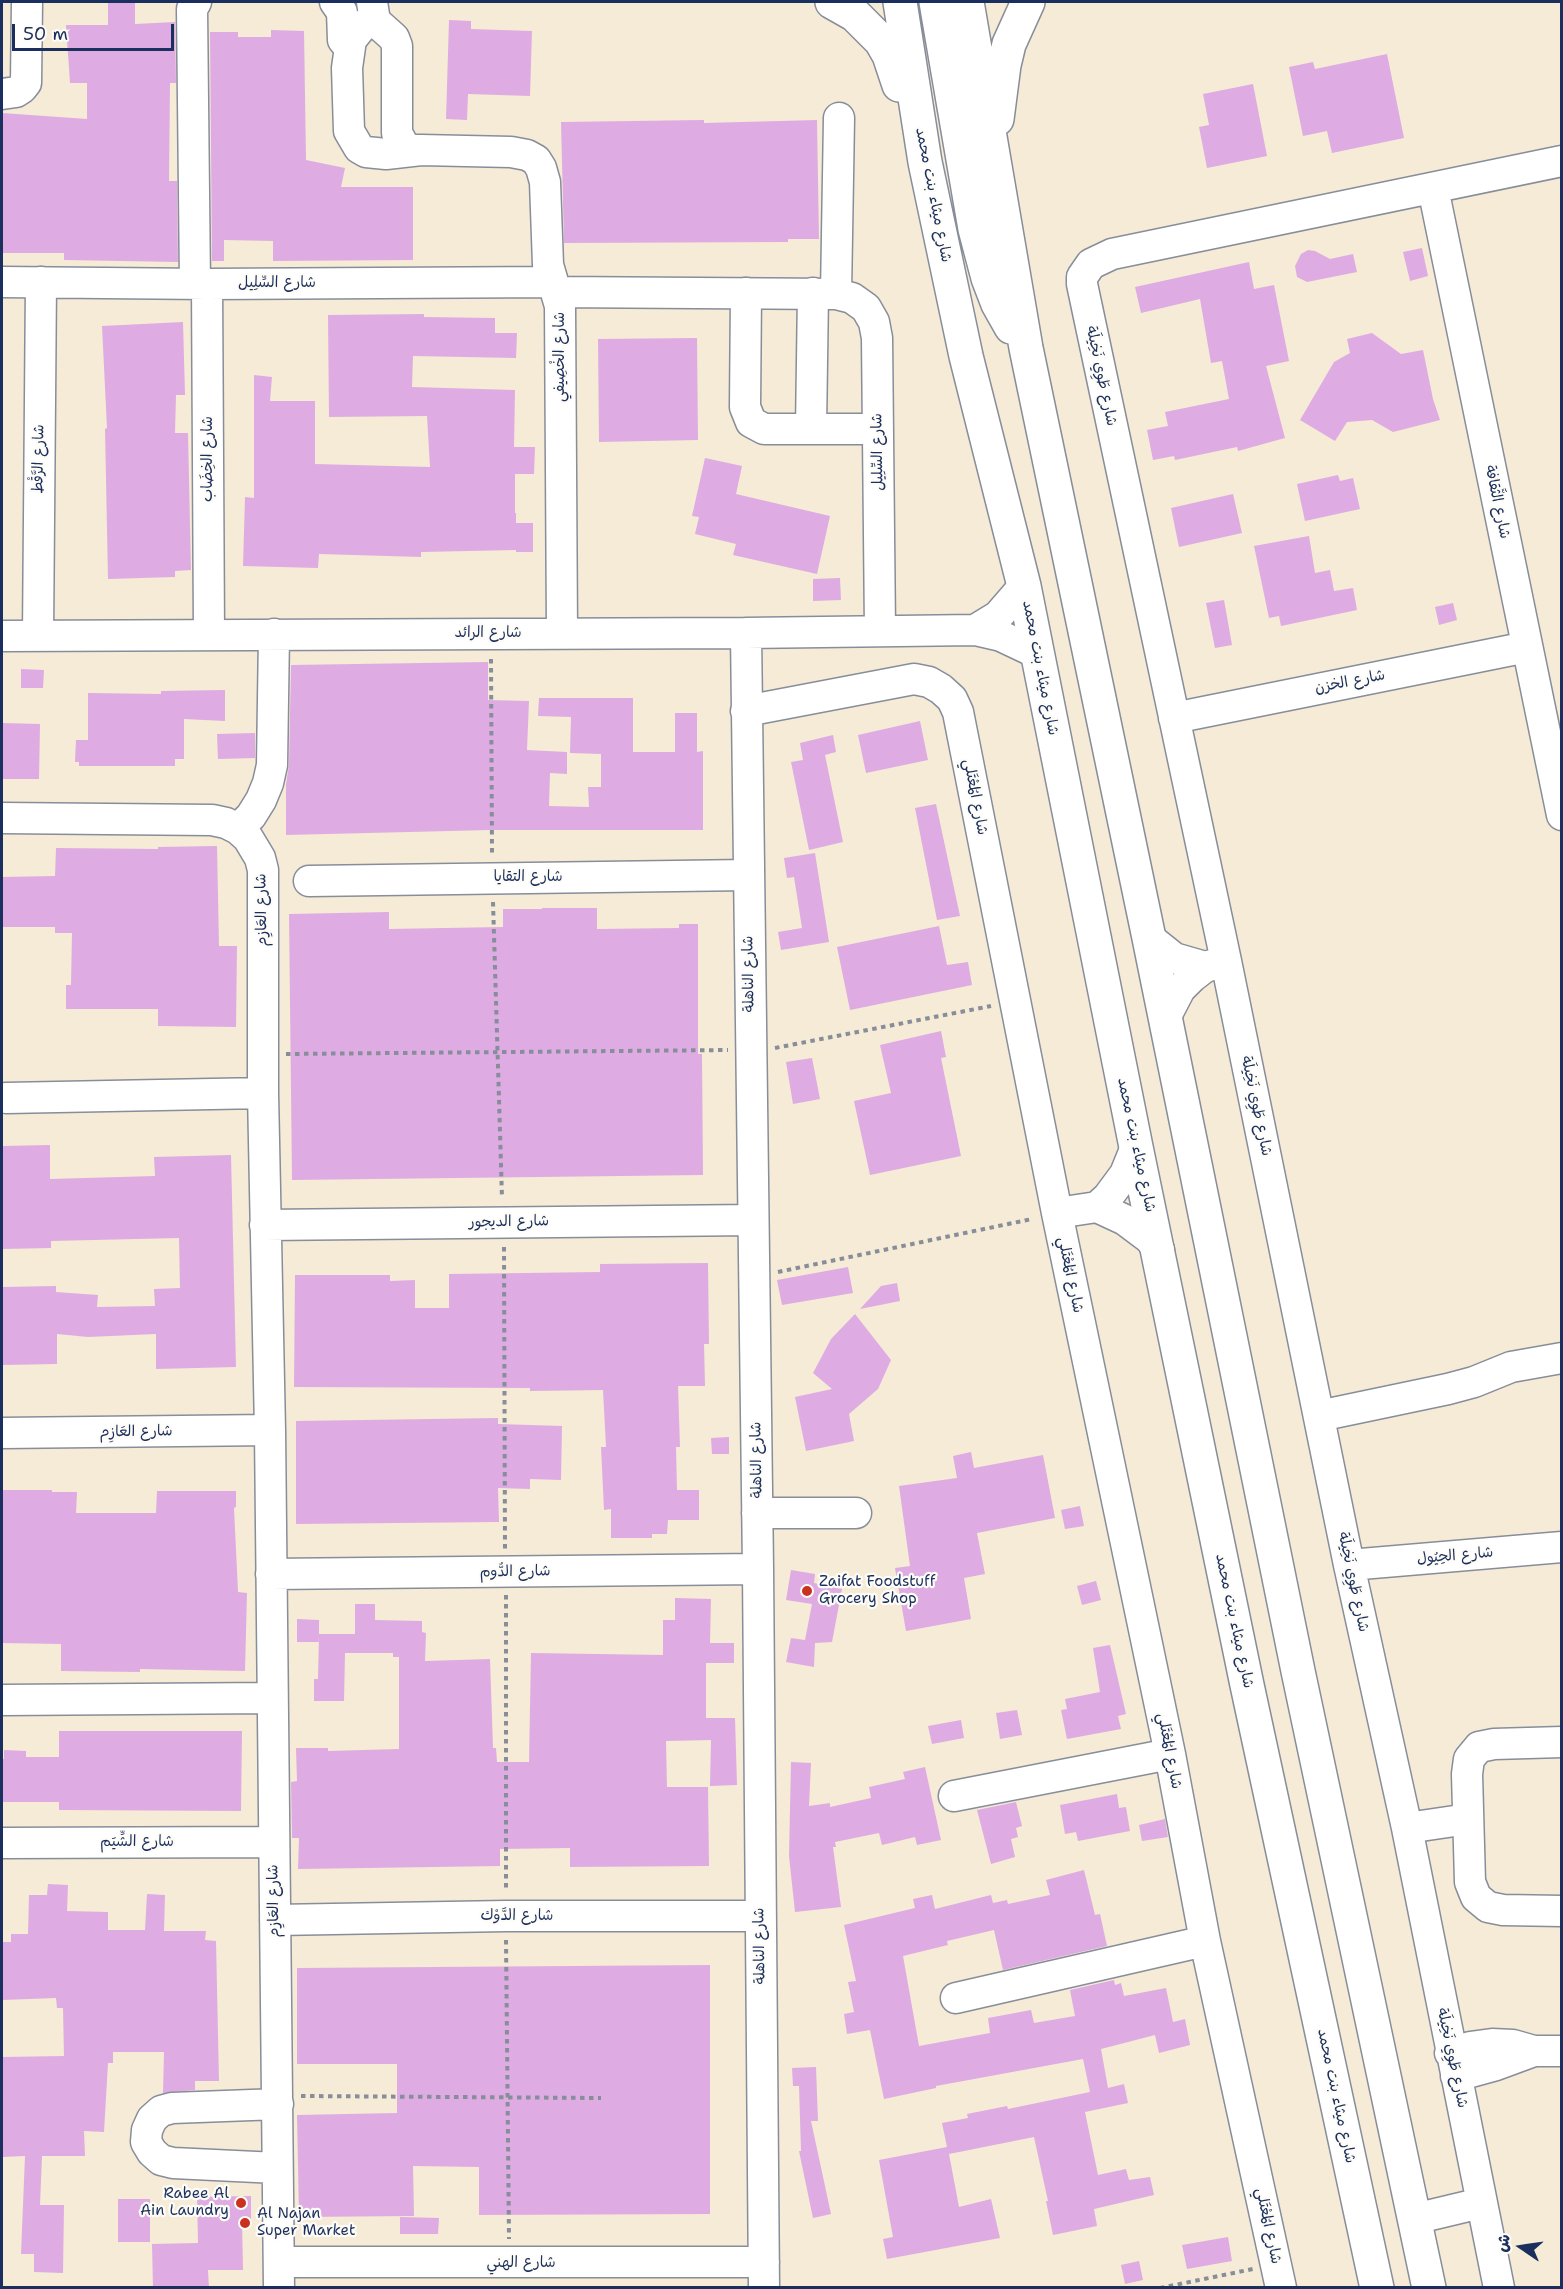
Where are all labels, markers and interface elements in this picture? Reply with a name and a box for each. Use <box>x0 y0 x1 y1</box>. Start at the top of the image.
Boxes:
scale bar <box>15 12 177 50</box>
text: 50 m <box>23 22 68 46</box>
street label: شارع ميثاء بنت محمد <box>911 126 955 264</box>
street label: شارع السِّلِيل <box>238 274 316 292</box>
street label: شارع الخْصِيفي <box>551 312 569 402</box>
street label: شارع طَوِي نَخِيلَة <box>1082 324 1120 428</box>
street label: شارع السِّلِيل <box>868 413 888 491</box>
street label: شارع الخِضَاب <box>199 416 217 502</box>
street label: شارع الرَّقْط <box>29 424 49 494</box>
street label: شارع الثَّقافة <box>1480 464 1514 540</box>
street label: شارع ميثاء بنت محمد <box>1018 599 1062 737</box>
street label: شارع الرائد <box>454 624 522 642</box>
street label: شارع الخزن <box>1313 666 1387 698</box>
street label: شارع المُعْتَلي <box>959 757 991 837</box>
street label: شارع التقايا <box>493 868 563 886</box>
street label: شارع العَازِم <box>252 873 272 947</box>
street label: شارع الناهلة <box>739 936 759 1012</box>
street label: شارع طَوِي نَخِيلَة <box>1237 1054 1275 1158</box>
street label: شارع ميثاء بنت محمد <box>1113 1076 1159 1214</box>
street label: شارع الديجور <box>469 1212 549 1232</box>
street label: شارع المُعْتَلي <box>1053 1235 1087 1315</box>
street label: شارع العَازِم <box>99 1422 173 1442</box>
street label: شارع الناهلة <box>747 1422 767 1498</box>
street label: شارع طَوِي نَخِيلَة <box>1334 1530 1372 1634</box>
street label: شارع الحِيُول <box>1416 1544 1494 1568</box>
street label: شارع ميثاء بنت محمد <box>1211 1552 1257 1690</box>
street label: شارع الدُّوم <box>479 1562 551 1582</box>
place label: Zaifat Foodstuff Grocery Shop <box>819 1573 935 1608</box>
marker: Zaifat Foodstuff Grocery Shop <box>800 1584 814 1598</box>
street label: شارع المُعْتَلي <box>1153 1711 1185 1791</box>
street label: شارع الشِّيَم <box>100 1833 174 1851</box>
street label: شارع العَازِم <box>264 1864 284 1938</box>
street label: شارع الدَّوْك <box>481 1907 553 1925</box>
street label: شارع الناهلة <box>750 1908 770 1984</box>
street label: شارع طَوِي نَخِيلَة <box>1433 2006 1471 2110</box>
street label: شارع ميثاء بنت محمد <box>1313 2027 1359 2165</box>
place label: Rabee Al Ain Laundry <box>140 2185 229 2220</box>
street label: شارع المُعْتَلي <box>1251 2186 1285 2266</box>
marker: Rabee Al Ain Laundry <box>234 2196 248 2210</box>
place label: Al Najan Super Market <box>257 2205 355 2240</box>
marker: Al Najan Super Market <box>238 2216 252 2230</box>
north arrow <box>1491 2217 1551 2277</box>
text: ش <box>1491 2232 1515 2254</box>
street label: شارع الهني <box>486 2254 556 2272</box>

